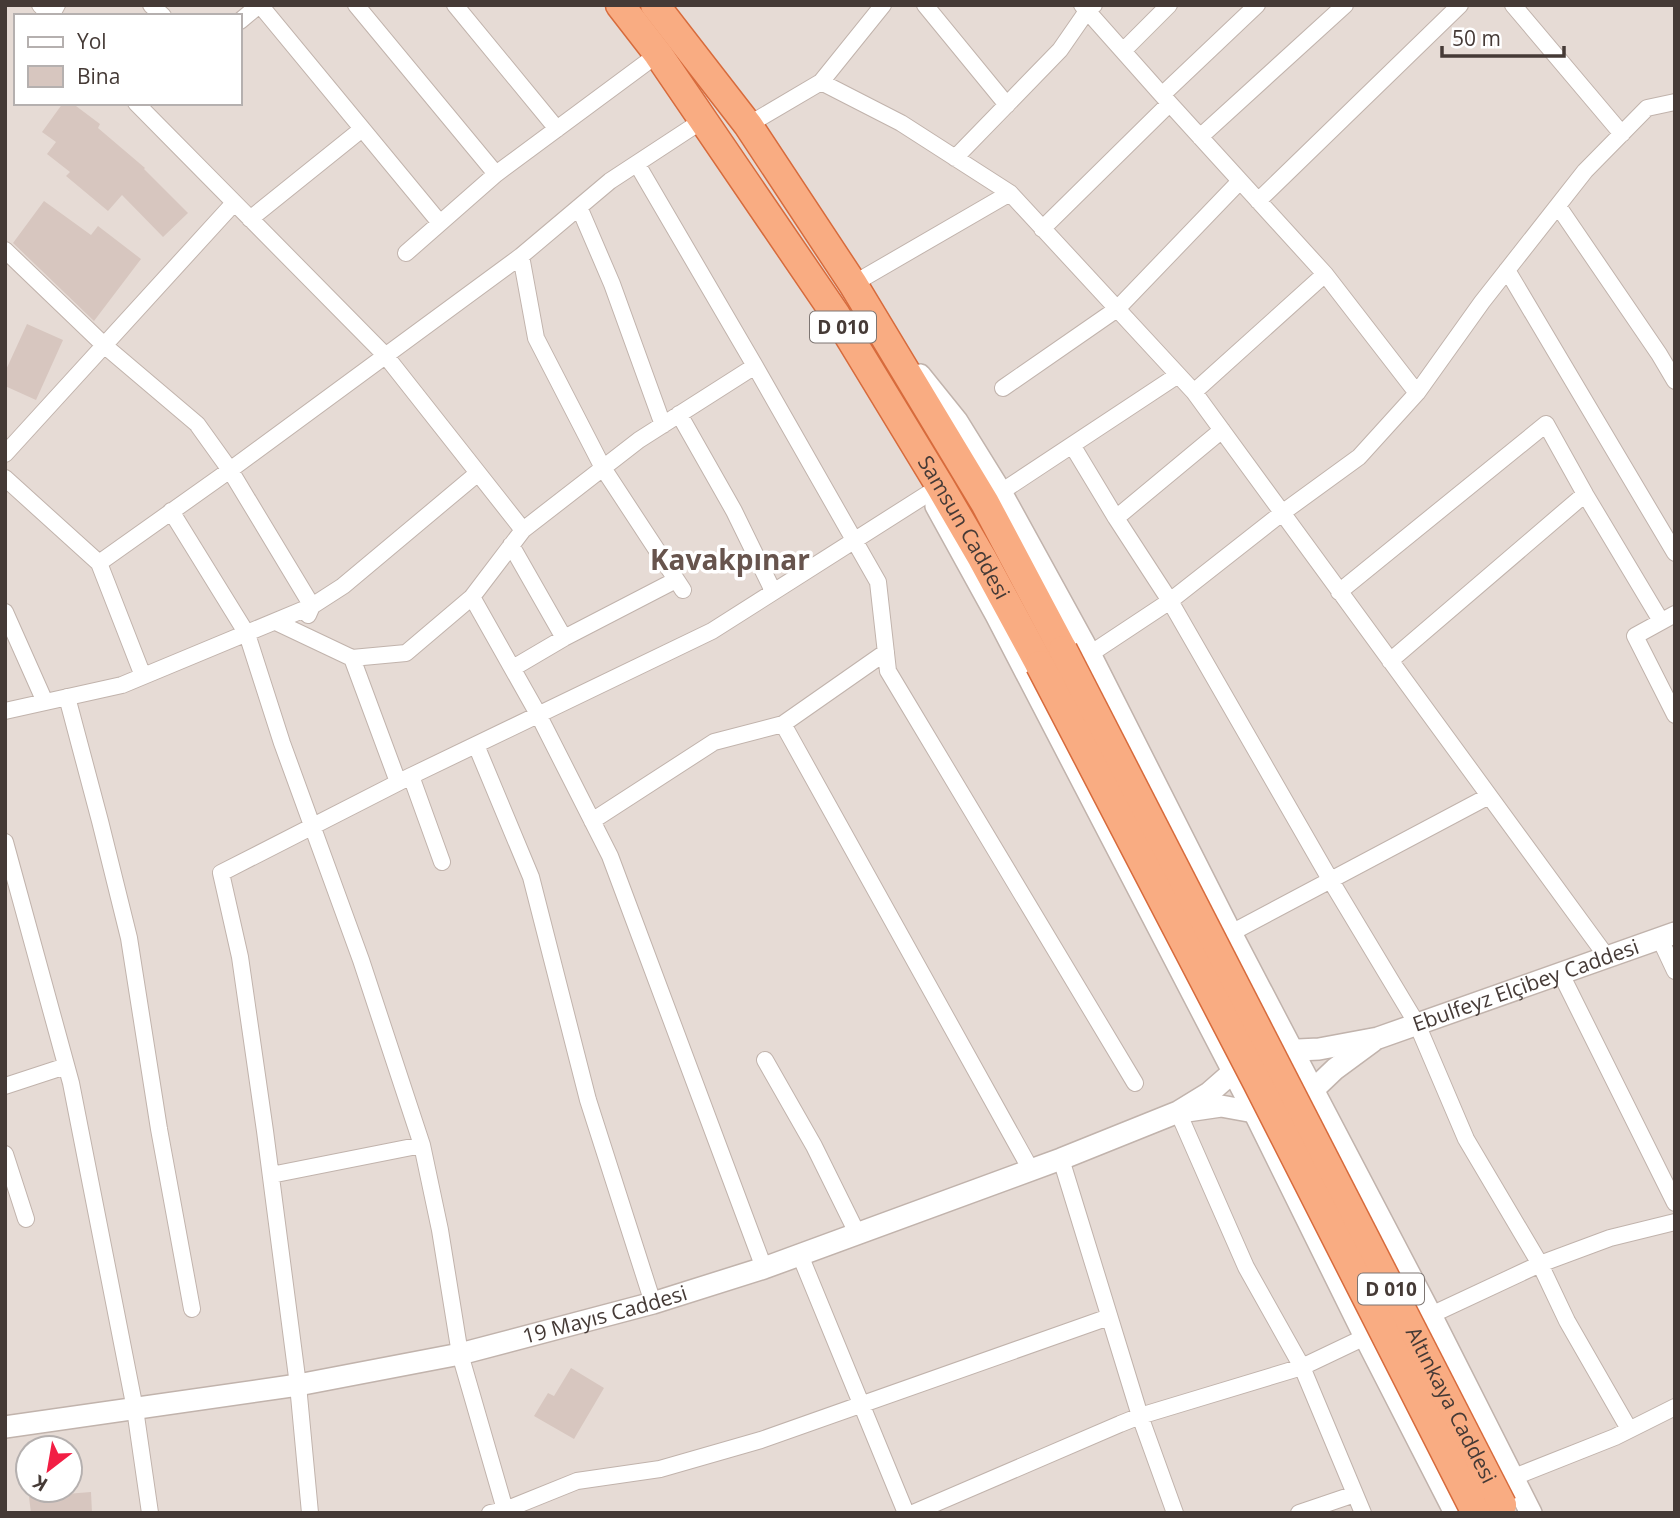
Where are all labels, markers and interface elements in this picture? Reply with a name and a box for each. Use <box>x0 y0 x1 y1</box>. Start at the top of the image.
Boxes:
legend <box>14 14 242 105</box>
scale bar <box>1442 14 1564 58</box>
text: 50 m <box>1452 24 1501 52</box>
text: Yol <box>77 27 107 55</box>
text: Bina <box>77 62 120 90</box>
road number: D 010 <box>810 312 876 342</box>
street label: Samsun Caddesi <box>912 450 1017 604</box>
district label: Kavakpınar <box>650 540 810 578</box>
street label: Ebulfeyz Elçibey Caddesi <box>1409 932 1642 1038</box>
road number: D 010 <box>1358 1274 1424 1304</box>
street label: 19 Mayıs Caddesi <box>519 1278 690 1350</box>
street label: Altınkaya Caddesi <box>1400 1322 1504 1488</box>
north arrow <box>14 1434 84 1504</box>
text: K <box>28 1469 52 1498</box>

